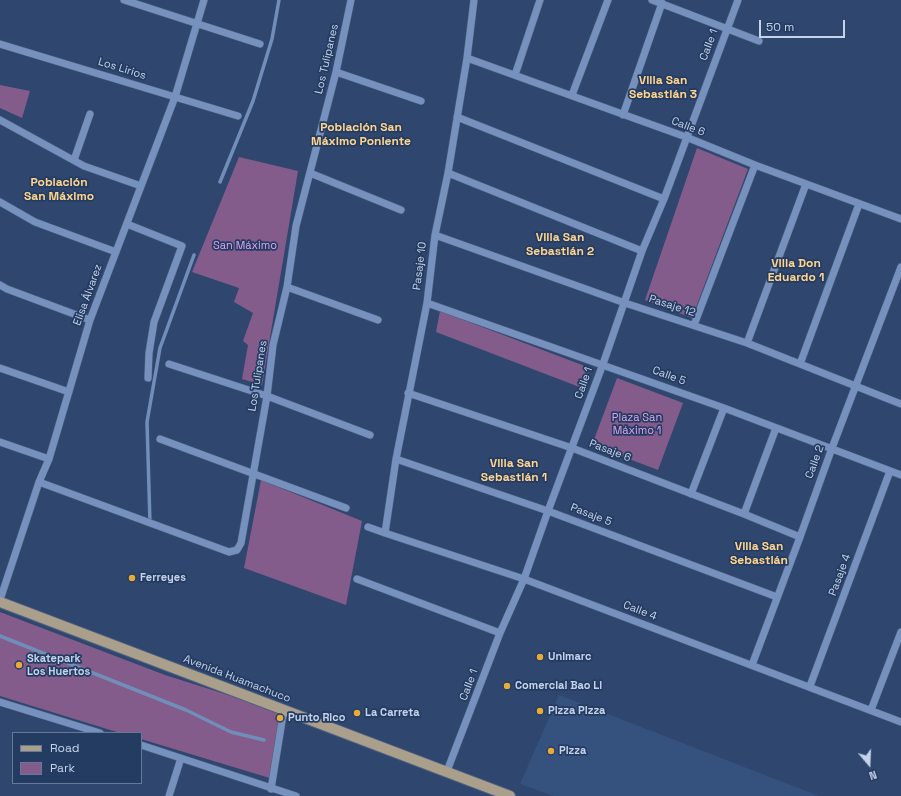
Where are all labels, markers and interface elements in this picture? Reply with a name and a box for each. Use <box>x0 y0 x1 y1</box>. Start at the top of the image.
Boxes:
scale bar <box>761 12 847 38</box>
text: 50 m <box>766 19 794 35</box>
street label: Los Tulipanes <box>313 23 341 95</box>
street label: Calle 1 <box>697 27 721 63</box>
street label: Los Lirios <box>96 55 148 83</box>
district label: Villa San Sebastián 3 <box>629 74 697 102</box>
street label: Calle 6 <box>669 115 707 139</box>
district label: Población San Máximo Poniente <box>311 121 411 149</box>
district label: Población San Máximo <box>24 176 94 204</box>
district label: Villa San Sebastián 2 <box>526 231 594 259</box>
park label: San Máximo <box>213 239 277 253</box>
street label: Pasaje 10 <box>410 241 430 291</box>
district label: Villa Don Eduardo 1 <box>768 257 824 285</box>
street label: Elisa Álvarez <box>71 263 105 327</box>
street label: Pasaje 12 <box>647 292 697 320</box>
street label: Los Tulipanes <box>246 340 270 412</box>
street label: Calle 5 <box>650 364 688 388</box>
street label: Calle 1 <box>572 365 596 401</box>
park label: Plaza San Máximo 1 <box>612 411 662 437</box>
street label: Pasaje 6 <box>587 437 633 465</box>
street label: Calle 2 <box>803 443 827 481</box>
district label: Villa San Sebastián 1 <box>481 457 547 485</box>
street label: Pasaje 5 <box>568 501 614 529</box>
district label: Villa San Sebastián <box>730 540 788 568</box>
street label: Pasaje 4 <box>826 552 854 598</box>
place label: Ferreyes <box>140 571 186 585</box>
marker: Ferreyes <box>127 573 137 583</box>
street label: Calle 4 <box>621 599 659 623</box>
place label: Unimarc <box>548 650 591 664</box>
place label: Skatepark Los Huertos <box>27 652 90 678</box>
street label: Avenida Huamachuco <box>181 652 293 706</box>
marker: Unimarc <box>535 652 545 662</box>
marker: Skatepark Los Huertos <box>14 660 24 670</box>
street label: Calle 1 <box>457 667 481 703</box>
place label: Comercial Bao Li <box>515 679 602 693</box>
marker: Comercial Bao Li <box>502 681 512 691</box>
place label: Pizza Pizza <box>548 704 605 718</box>
place label: La Carreta <box>365 706 420 720</box>
marker: Pizza Pizza <box>535 706 545 716</box>
marker: La Carreta <box>352 708 362 718</box>
place label: Punto Rico <box>288 711 345 725</box>
marker: Punto Rico <box>275 713 285 723</box>
legend <box>12 732 142 784</box>
text: Road <box>50 740 79 756</box>
place label: Pizza <box>559 744 586 758</box>
north arrow <box>849 744 889 784</box>
marker: Pizza <box>546 746 556 756</box>
text: Park <box>50 760 75 776</box>
text: N <box>867 768 879 783</box>

